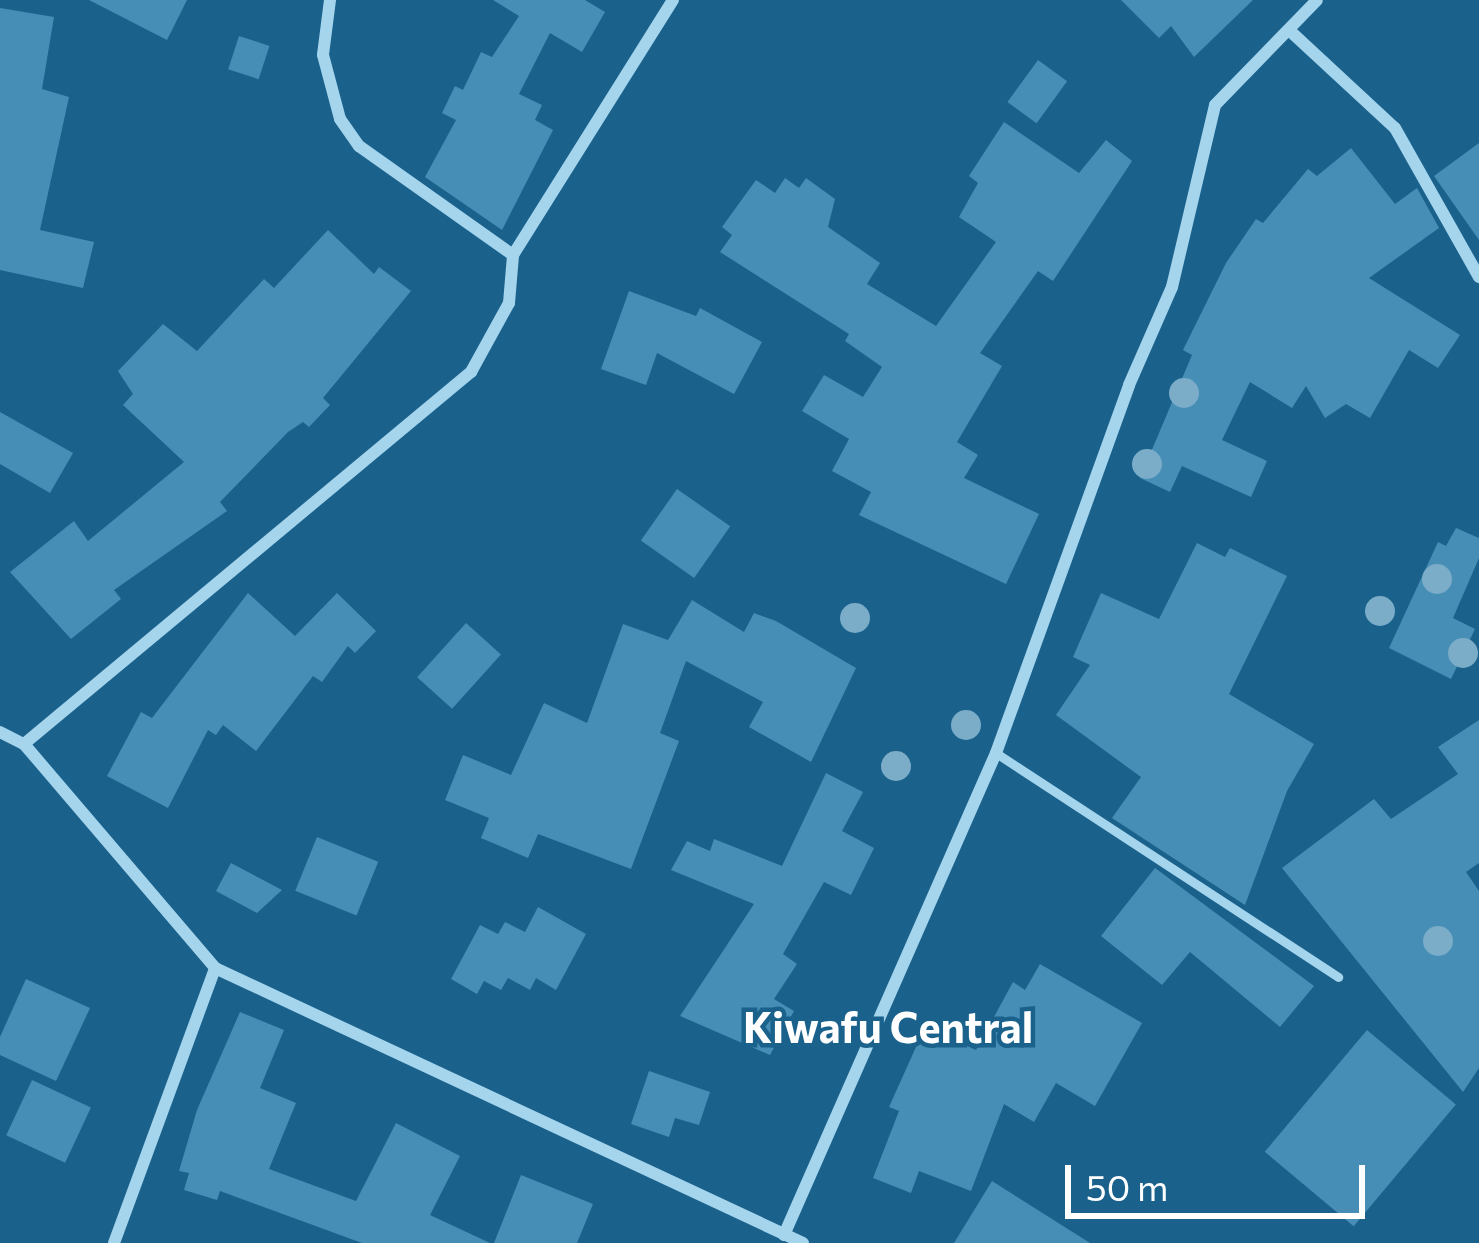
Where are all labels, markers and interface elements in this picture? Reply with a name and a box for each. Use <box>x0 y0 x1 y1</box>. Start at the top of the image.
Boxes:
district label: Kiwafu Central <box>743 1001 1033 1051</box>
scale bar <box>1071 1141 1371 1215</box>
text: 50 m <box>1086 1164 1168 1208</box>

